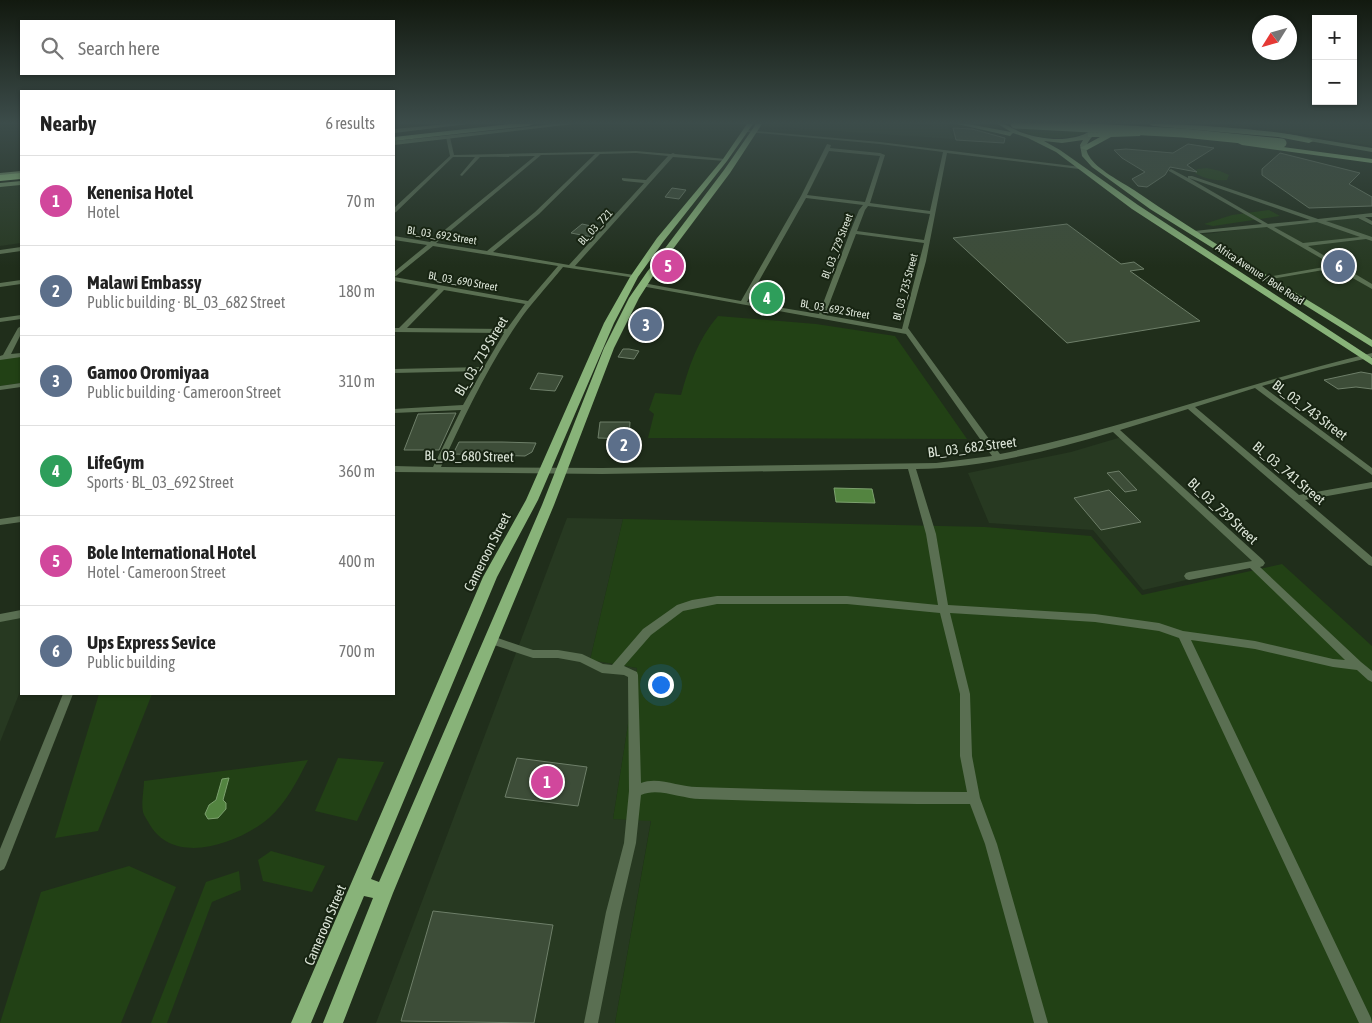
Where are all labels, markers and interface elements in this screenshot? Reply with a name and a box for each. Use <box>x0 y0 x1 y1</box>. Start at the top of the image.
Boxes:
north arrow <box>1252 15 1297 60</box>
map controls <box>1312 15 1357 105</box>
button: + <box>1312 15 1357 60</box>
search box <box>20 20 395 75</box>
icon: search <box>38 34 66 62</box>
text: Search here <box>78 37 160 59</box>
button: − <box>1312 60 1357 105</box>
text: Nearby <box>40 111 96 135</box>
text: 6 results <box>325 114 375 132</box>
text: Kenenisa Hotel <box>87 181 193 203</box>
text: 1 <box>52 192 60 210</box>
text: 70 m <box>346 192 375 210</box>
text: Hotel <box>87 203 120 221</box>
street label: BL_03_721 <box>575 207 615 247</box>
street label: Bl_03_729 Street <box>819 212 855 280</box>
street label: BL_03_692 Street <box>406 224 478 246</box>
street label: Africa Avenue / Bole Road <box>1214 241 1306 307</box>
pin: 5 <box>652 247 684 285</box>
pin: 6 <box>1323 247 1355 285</box>
street label: Bl_03_735 Street <box>890 252 920 322</box>
street label: BL_03_690 Street <box>427 269 499 293</box>
text: Malawi Embassy <box>87 271 202 293</box>
pin: 4 <box>751 279 783 317</box>
text: 2 <box>52 282 60 300</box>
text: 180 m <box>339 282 375 300</box>
text: Public building · BL_03_682 Street <box>87 293 285 311</box>
street label: BL_03_692 Street <box>799 297 871 321</box>
pin: 3 <box>630 306 662 344</box>
street label: BL_03_719 Street <box>451 313 511 399</box>
text: Gamoo Oromiyaa <box>87 361 209 383</box>
text: 3 <box>52 372 60 390</box>
text: 310 m <box>339 372 375 390</box>
street label: BL_03_743 Street <box>1269 377 1351 443</box>
text: Public building · Cameroon Street <box>87 383 281 401</box>
pin: 2 <box>608 426 640 464</box>
street label: BL_03_682 Street <box>927 434 1017 460</box>
street label: BL_03_741 Street <box>1250 438 1328 508</box>
street label: BL_03_680 Street <box>424 447 514 465</box>
text: LifeGym <box>87 451 144 473</box>
text: 4 <box>52 462 60 480</box>
text: 360 m <box>339 462 375 480</box>
text: Sports · BL_03_692 Street <box>87 473 234 491</box>
street label: BL_03_739 Street <box>1185 475 1261 547</box>
street label: Cameroon Street <box>460 510 514 594</box>
text: Bole International Hotel <box>87 541 256 563</box>
text: 5 <box>52 552 60 570</box>
text: 400 m <box>339 552 375 570</box>
text: Hotel · Cameroon Street <box>87 563 226 581</box>
text: Ups Express Sevice <box>87 631 216 653</box>
text: 6 <box>52 642 60 660</box>
text: 700 m <box>339 642 375 660</box>
text: Public building <box>87 653 175 671</box>
your location <box>648 672 674 698</box>
pin: 1 <box>531 763 563 801</box>
street label: Cameroon Street <box>301 882 349 968</box>

